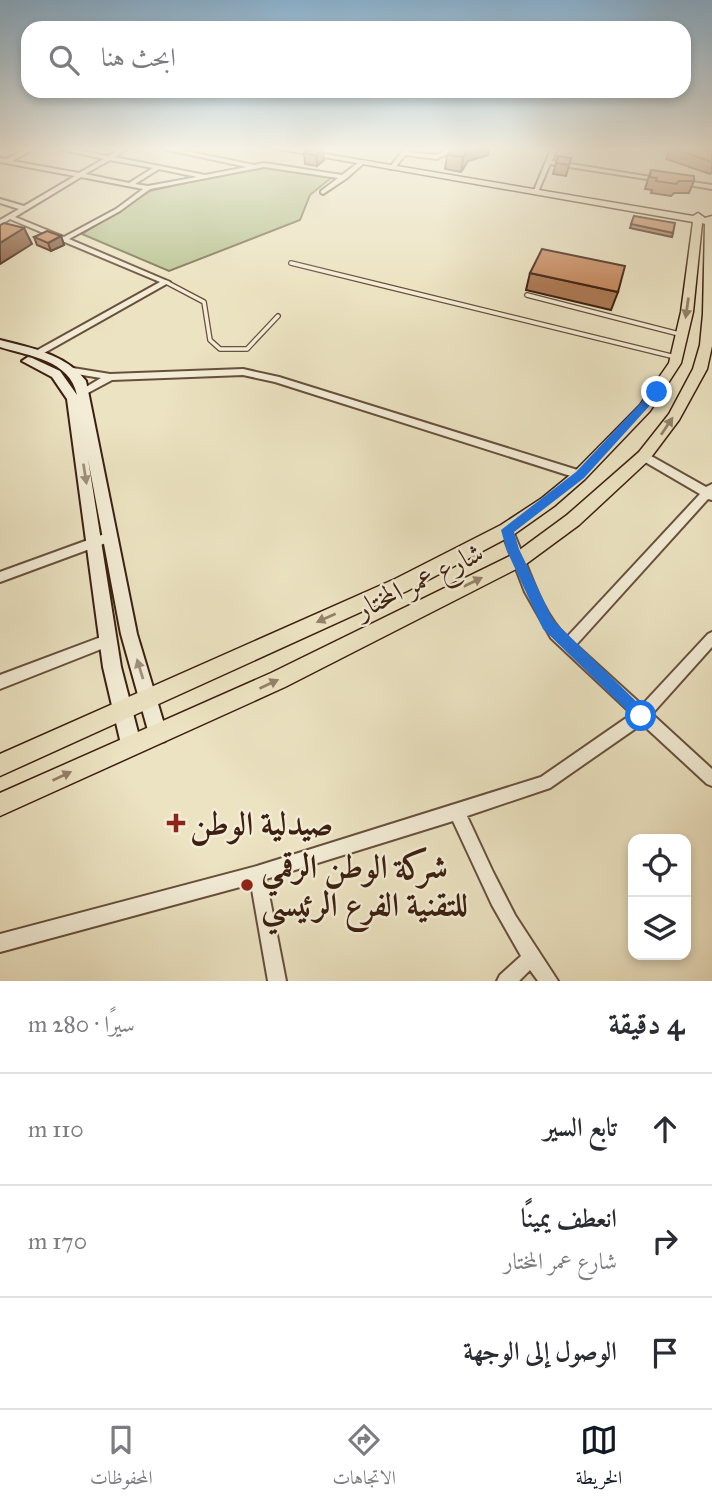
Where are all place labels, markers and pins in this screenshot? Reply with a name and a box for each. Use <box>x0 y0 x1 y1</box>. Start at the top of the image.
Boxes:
place label: صيدلية الوطن <box>190 804 333 846</box>
marker: صيدلية الوطن <box>168 815 184 831</box>
place label: شركة الوطن الرقمي للتقنية الفرع الرئيسي <box>261 847 468 935</box>
marker: شركة الوطن الرقمي للتقنية الفرع الرئيسي <box>239 877 255 893</box>

